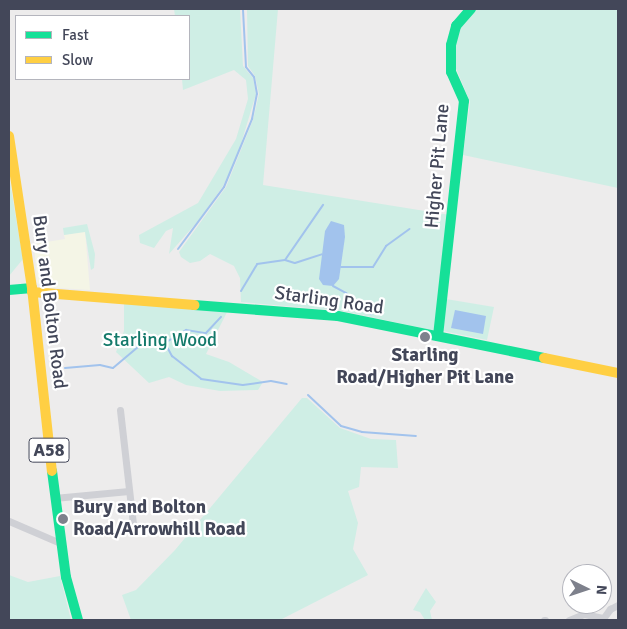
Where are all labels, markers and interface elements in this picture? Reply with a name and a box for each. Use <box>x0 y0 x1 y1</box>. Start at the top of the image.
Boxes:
legend <box>15 15 190 80</box>
text: Fast <box>62 26 89 44</box>
text: Slow <box>62 51 93 69</box>
street label: Higher Pit Lane <box>421 103 455 229</box>
street label: Bury and Bolton Road <box>27 214 71 390</box>
street label: Starling Road <box>273 282 385 320</box>
park label: Starling Wood <box>103 330 217 352</box>
marker: Starling Road/Higher Pit Lane <box>419 331 431 343</box>
place label: Starling Road/Higher Pit Lane <box>336 345 514 389</box>
road number: A58 <box>28 434 70 466</box>
place label: Bury and Bolton Road/Arrowhill Road <box>73 497 246 541</box>
marker: Bury and Bolton Road/Arrowhill Road <box>57 513 69 525</box>
north arrow <box>562 564 612 614</box>
text: N <box>593 585 610 595</box>

